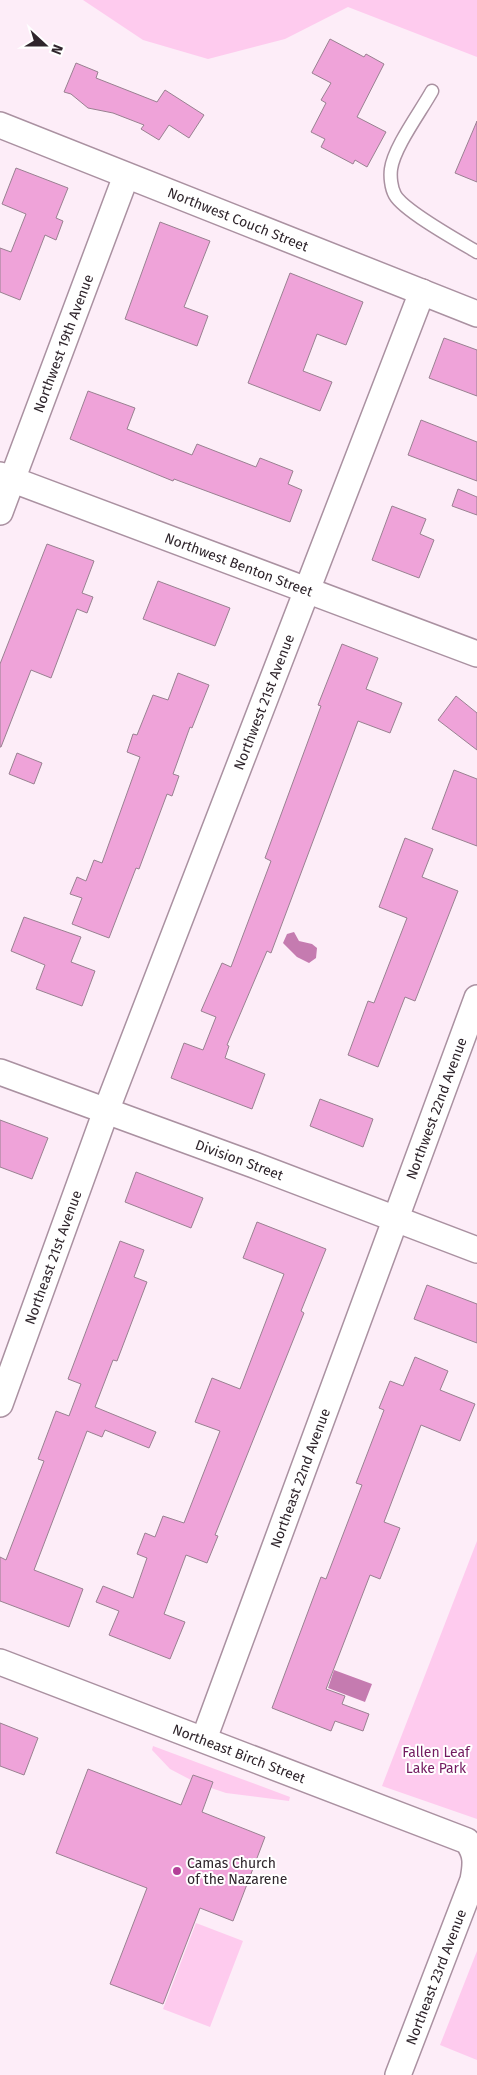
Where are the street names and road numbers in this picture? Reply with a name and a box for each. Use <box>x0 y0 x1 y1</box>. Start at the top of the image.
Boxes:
street label: Northwest Couch Street <box>165 184 312 256</box>
street label: Northwest 19th Avenue <box>30 272 97 415</box>
street label: Northwest Benton Street <box>162 530 316 601</box>
street label: Northwest 21st Avenue <box>230 632 298 772</box>
street label: Northwest 22nd Avenue <box>403 1035 471 1182</box>
street label: Division Street <box>193 1136 286 1185</box>
street label: Northeast 21st Avenue <box>22 1188 86 1327</box>
street label: Northeast 22nd Avenue <box>267 1406 334 1550</box>
street label: Northeast Birch Street <box>170 1721 309 1788</box>
street label: Northeast 23rd Avenue <box>403 1907 470 2047</box>

